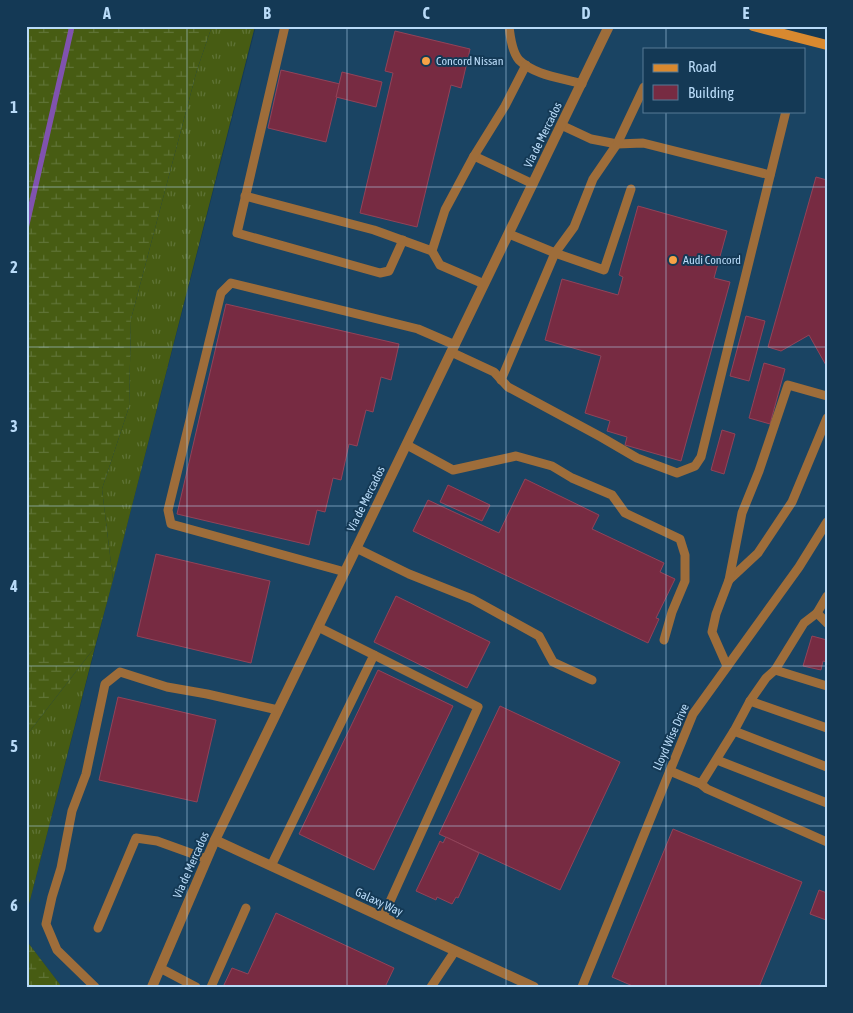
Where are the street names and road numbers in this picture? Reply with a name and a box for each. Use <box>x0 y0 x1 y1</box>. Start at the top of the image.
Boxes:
street label: Via de Mercados <box>521 100 565 170</box>
street label: Via de Mercados <box>344 464 388 534</box>
street label: Lloyd Wise Drive <box>650 702 692 772</box>
street label: Via de Mercados <box>170 830 212 900</box>
street label: Galaxy Way <box>353 885 405 919</box>

